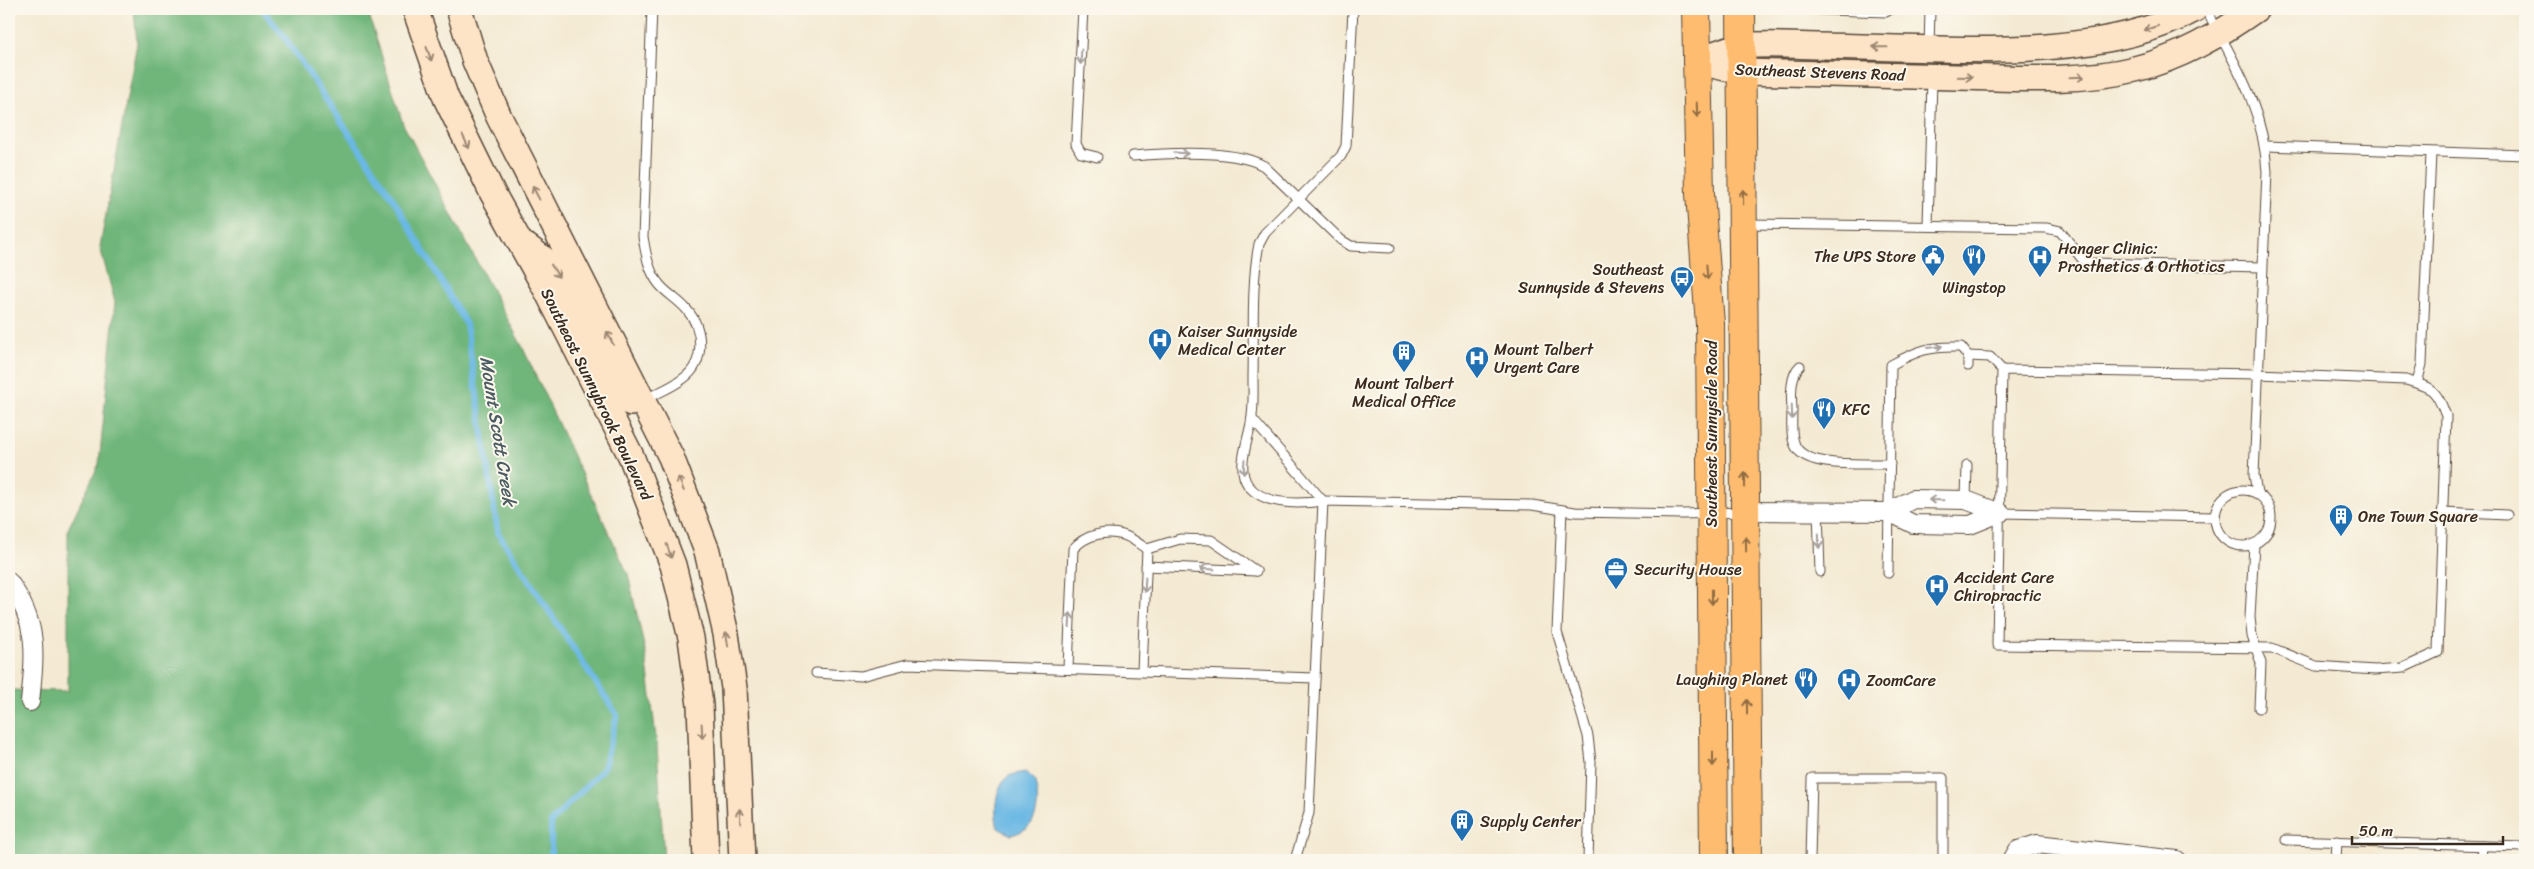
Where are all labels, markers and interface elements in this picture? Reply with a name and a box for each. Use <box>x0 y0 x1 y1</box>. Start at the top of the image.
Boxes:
one-way arrow <box>2143 24 2159 34</box>
one-way arrow <box>1872 42 1888 52</box>
one-way arrow <box>425 46 434 61</box>
one-way arrow <box>1076 49 1085 65</box>
street label: Southeast Stevens Road <box>1734 55 1907 90</box>
one-way arrow <box>1957 72 1973 82</box>
one-way arrow <box>2069 72 2085 82</box>
one-way arrow <box>1692 101 1701 117</box>
one-way arrow <box>462 134 472 149</box>
one-way arrow <box>1173 149 1189 158</box>
one-way arrow <box>531 186 541 201</box>
one-way arrow <box>1738 189 1748 205</box>
place label: Hanger Clinic: Prosthetics & Orthotics <box>2058 234 2225 281</box>
place label: The UPS Store <box>1814 242 1916 271</box>
public building icon: The UPS Store <box>1920 243 1946 277</box>
restaurant icon: Wingstop <box>1961 243 1987 277</box>
hospital icon: Hanger Clinic: Prosthetics & Orthotics <box>2027 244 2053 278</box>
place label: Southeast Sunnyside & Stevens <box>1518 255 1664 302</box>
one-way arrow <box>1702 263 1711 279</box>
one-way arrow <box>550 264 560 278</box>
bus stop icon: Southeast Sunnyside & Stevens <box>1669 265 1695 299</box>
place label: Wingstop <box>1942 273 2006 302</box>
street label: Southeast Sunnybrook Boulevard <box>533 283 662 507</box>
place label: Kaiser Sunnyside Medical Center <box>1178 317 1298 364</box>
hospital icon: Kaiser Sunnyside Medical Center <box>1147 327 1173 361</box>
one-way arrow <box>605 331 614 346</box>
place label: Mount Talbert Urgent Care <box>1494 335 1594 382</box>
building icon: Mount Talbert Medical Office <box>1391 339 1417 373</box>
street label: Southeast Sunnyside Road <box>1697 339 1726 527</box>
one-way arrow <box>1926 342 1942 352</box>
hospital icon: Mount Talbert Urgent Care <box>1464 345 1490 379</box>
water label: Mount Scott Creek <box>470 354 526 510</box>
place label: Mount Talbert Medical Office <box>1352 369 1456 416</box>
place label: KFC <box>1842 395 1870 424</box>
restaurant icon: KFC <box>1811 396 1837 430</box>
one-way arrow <box>1787 404 1797 420</box>
one-way arrow <box>1239 459 1248 475</box>
one-way arrow <box>1740 472 1750 488</box>
one-way arrow <box>676 477 686 492</box>
one-way arrow <box>1928 495 1944 505</box>
place label: One Town Square <box>2358 502 2478 531</box>
building icon: One Town Square <box>2328 503 2354 537</box>
one-way arrow <box>1814 532 1824 549</box>
one-way arrow <box>1741 536 1751 552</box>
one-way arrow <box>665 543 674 559</box>
place label: Security House <box>1634 555 1742 584</box>
office icon: Security House <box>1603 556 1629 590</box>
place label: Accident Care Chiropractic <box>1953 563 2054 610</box>
one-way arrow <box>1200 564 1216 573</box>
hospital icon: Accident Care Chiropractic <box>1924 573 1950 607</box>
one-way arrow <box>1141 577 1150 593</box>
one-way arrow <box>1707 588 1717 604</box>
one-way arrow <box>1065 612 1074 628</box>
one-way arrow <box>722 632 732 648</box>
place label: Laughing Planet <box>1676 665 1788 694</box>
restaurant icon: Laughing Planet <box>1793 666 1819 700</box>
place label: ZoomCare <box>1866 666 1936 695</box>
hospital icon: ZoomCare <box>1836 667 1862 701</box>
one-way arrow <box>1742 699 1752 715</box>
one-way arrow <box>697 723 706 739</box>
one-way arrow <box>1708 750 1718 767</box>
place label: Supply Center <box>1480 807 1582 836</box>
one-way arrow <box>735 808 745 824</box>
building icon: Supply Center <box>1449 808 1475 842</box>
scale bar <box>2352 814 2503 846</box>
text: 50 m <box>2359 818 2394 844</box>

